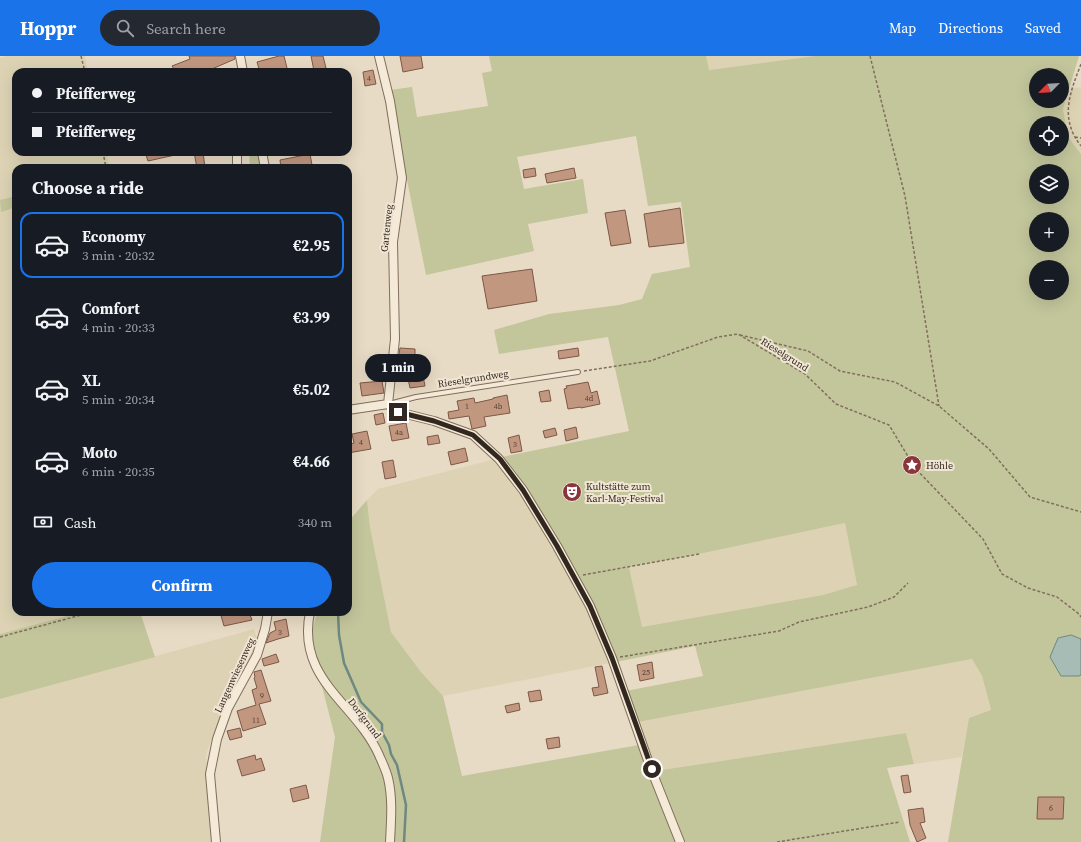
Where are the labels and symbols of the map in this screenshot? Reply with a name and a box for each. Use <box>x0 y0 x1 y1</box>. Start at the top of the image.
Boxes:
north arrow <box>1029 68 1069 108</box>
house number: 4 <box>367 73 371 84</box>
street label: Gartenweg <box>378 203 395 253</box>
street label: Rieselgrund <box>758 335 811 374</box>
callout: 1 min <box>365 354 431 382</box>
street label: Rieselgrundweg <box>437 366 509 390</box>
house number: 4d <box>585 393 594 404</box>
house number: 1 <box>465 401 469 412</box>
house number: 4b <box>494 401 503 412</box>
route end <box>389 403 407 421</box>
house number: 4a <box>395 427 404 438</box>
house number: 4 <box>359 437 363 448</box>
house number: 3 <box>513 439 517 450</box>
place icon: Höhle <box>901 454 923 476</box>
place label: Höhle <box>926 459 953 472</box>
place label: Kultstätte zum Karl-May-Festival <box>586 480 664 505</box>
theatre icon: Kultstätte zum Karl-May-Festival <box>561 481 583 503</box>
house number: 3 <box>278 627 282 638</box>
street label: Langenwiesenweg <box>211 635 258 715</box>
house number: 25 <box>642 667 650 678</box>
house number: 9 <box>260 690 264 701</box>
street label: Dorfgrund <box>345 695 384 741</box>
house number: 11 <box>252 715 260 726</box>
route start <box>643 760 661 778</box>
house number: 6 <box>1049 803 1053 814</box>

